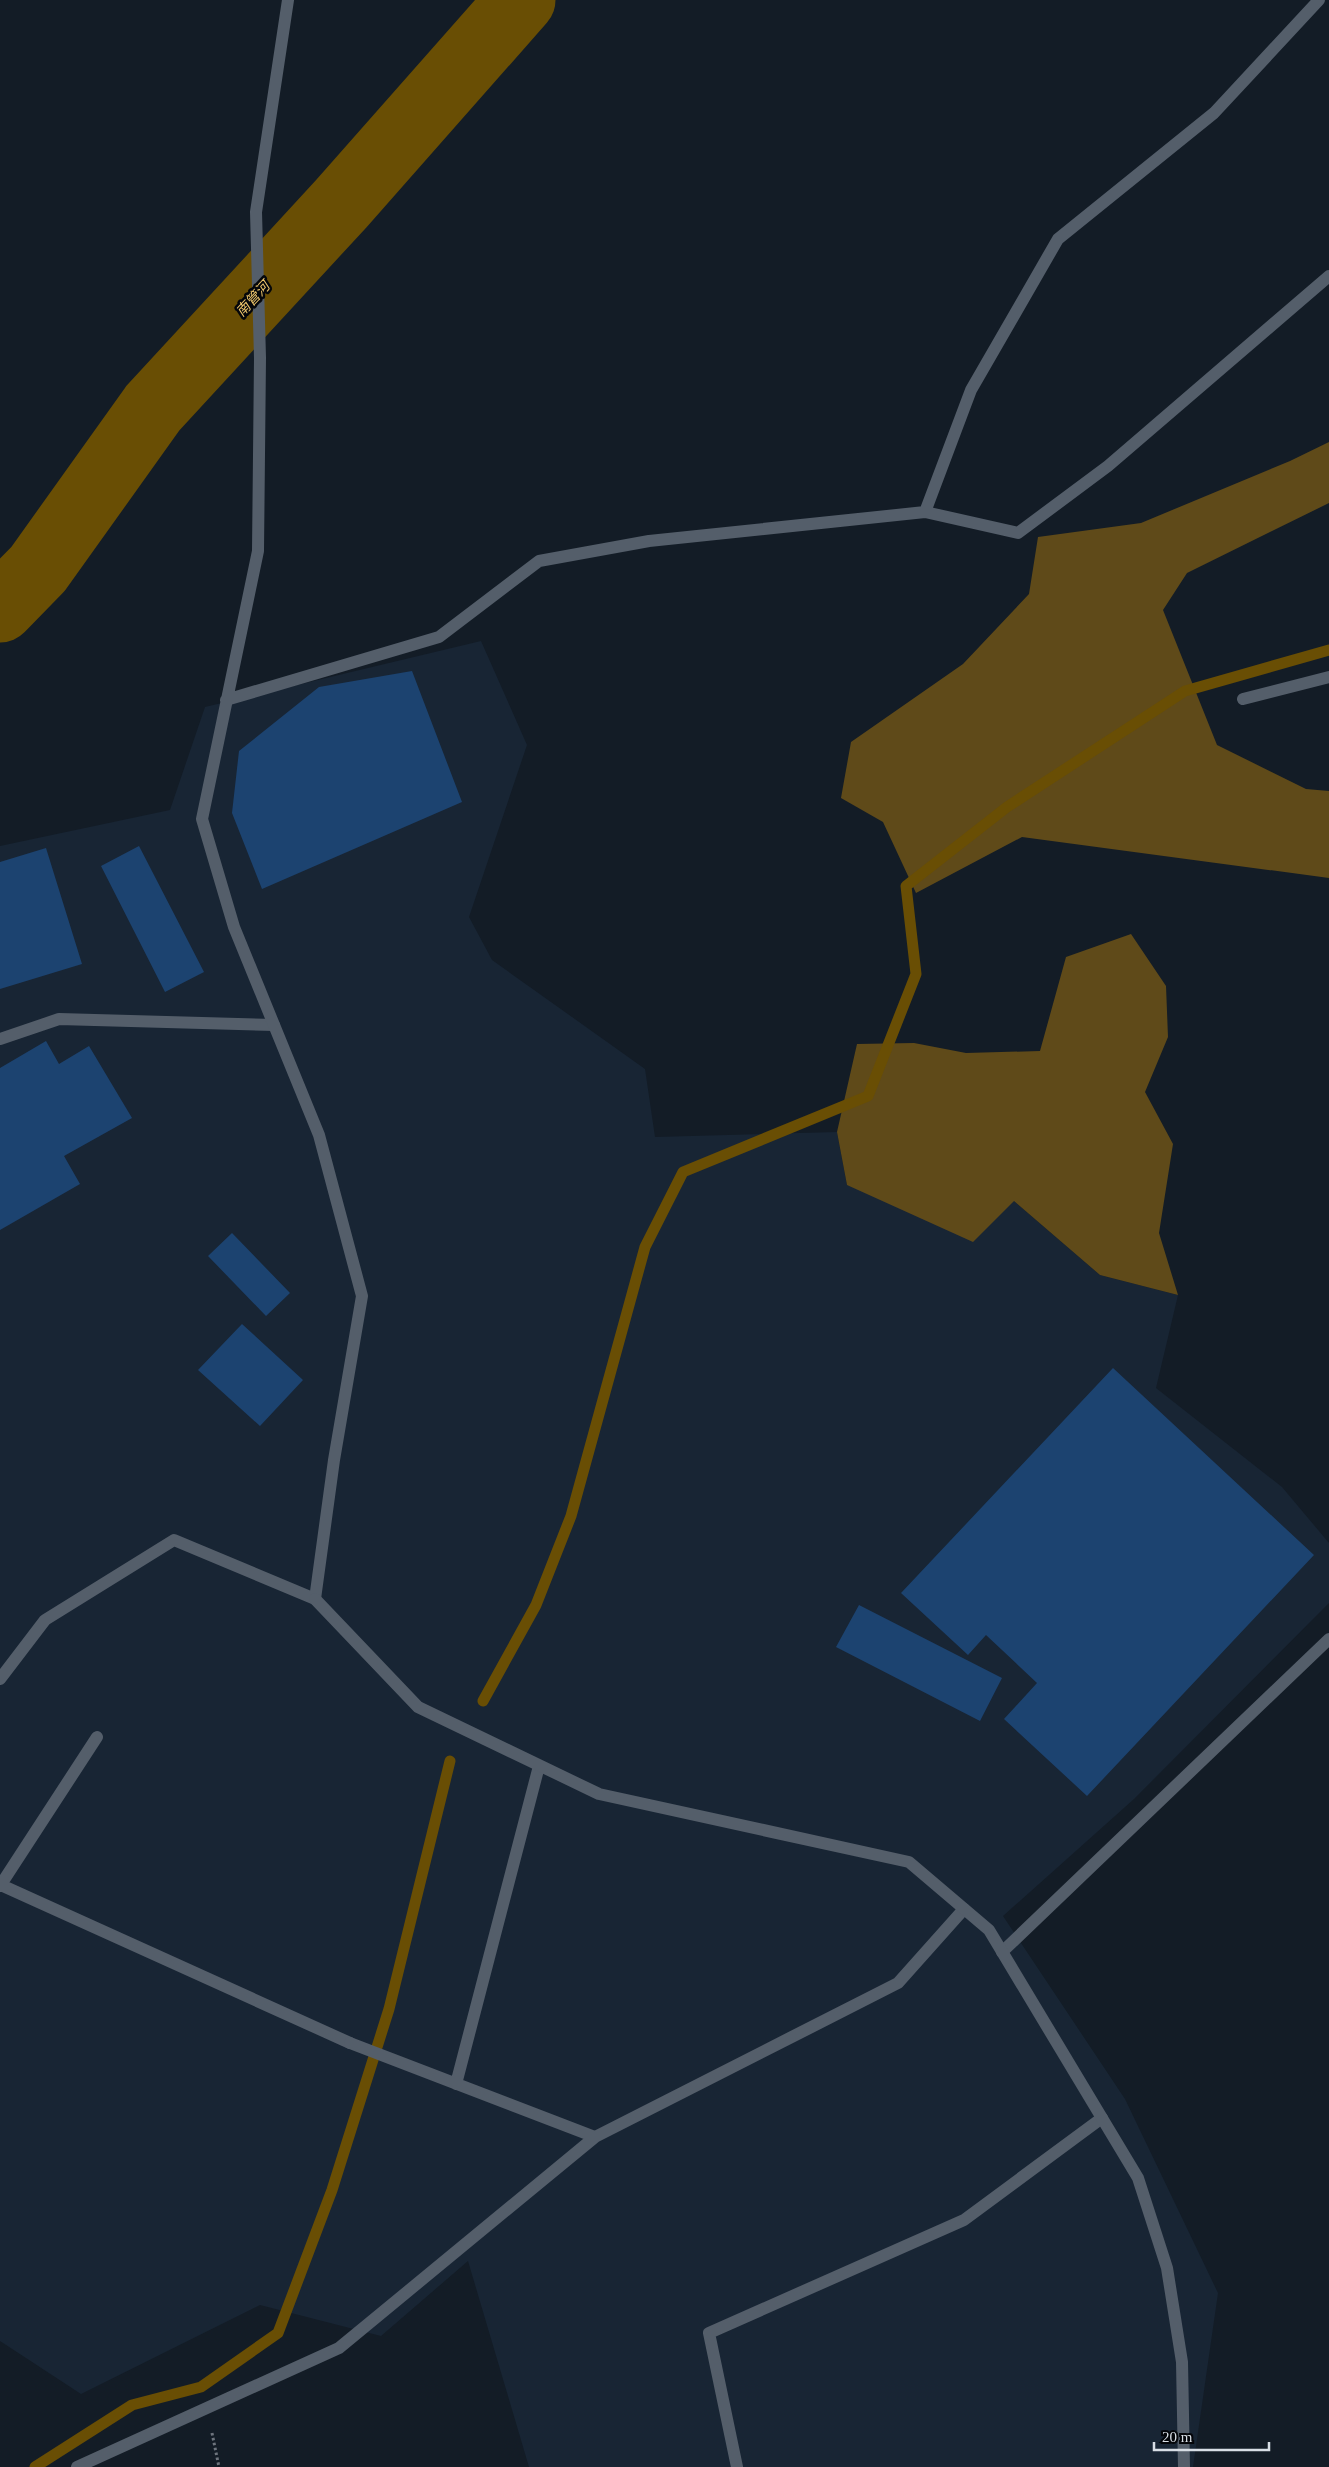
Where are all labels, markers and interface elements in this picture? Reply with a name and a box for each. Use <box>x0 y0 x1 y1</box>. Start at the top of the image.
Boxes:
water label: 南管河 <box>233 276 275 319</box>
scale bar <box>1154 2420 1269 2452</box>
text: 20 m <box>1162 2429 1193 2445</box>

